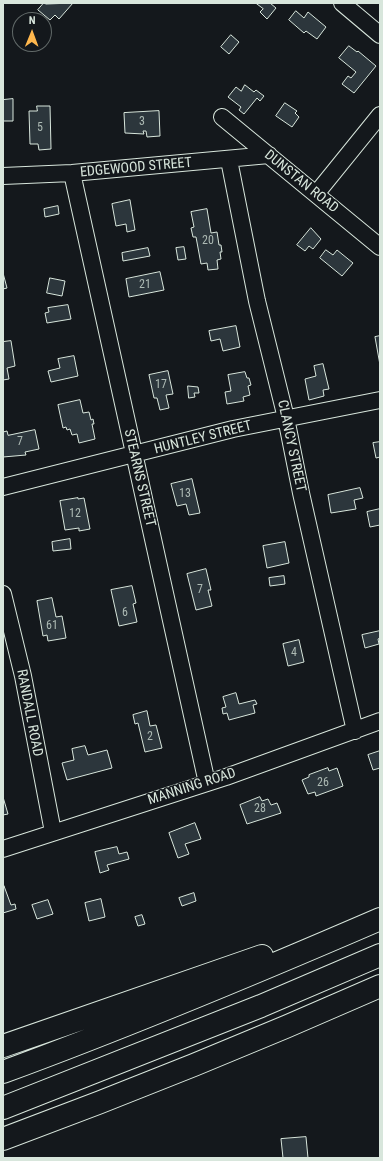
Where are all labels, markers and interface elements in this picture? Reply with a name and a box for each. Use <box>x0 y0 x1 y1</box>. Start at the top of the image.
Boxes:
north arrow <box>12 12 52 52</box>
text: N <box>29 14 36 27</box>
house number: 3 <box>139 115 145 129</box>
house number: 5 <box>37 121 43 135</box>
street label: DUNSTAN ROAD <box>261 147 341 217</box>
street label: EDGEWOOD STREET <box>79 155 193 181</box>
house number: 20 <box>202 234 214 248</box>
house number: 21 <box>139 278 151 292</box>
house number: 17 <box>155 378 167 392</box>
street label: CLANCY STREET <box>273 399 309 493</box>
street label: HUNTLEY STREET <box>153 418 253 458</box>
street label: STEARNS STREET <box>120 428 158 528</box>
house number: 7 <box>17 435 23 449</box>
house number: 13 <box>179 487 191 501</box>
house number: 12 <box>69 507 81 521</box>
house number: 7 <box>197 583 203 597</box>
house number: 6 <box>122 606 128 620</box>
house number: 61 <box>46 619 58 633</box>
house number: 4 <box>291 646 297 660</box>
street label: RANDALL ROAD <box>12 668 46 758</box>
house number: 2 <box>147 730 153 744</box>
street label: MANNING ROAD <box>146 765 238 809</box>
house number: 26 <box>317 776 329 790</box>
house number: 28 <box>254 802 266 816</box>

